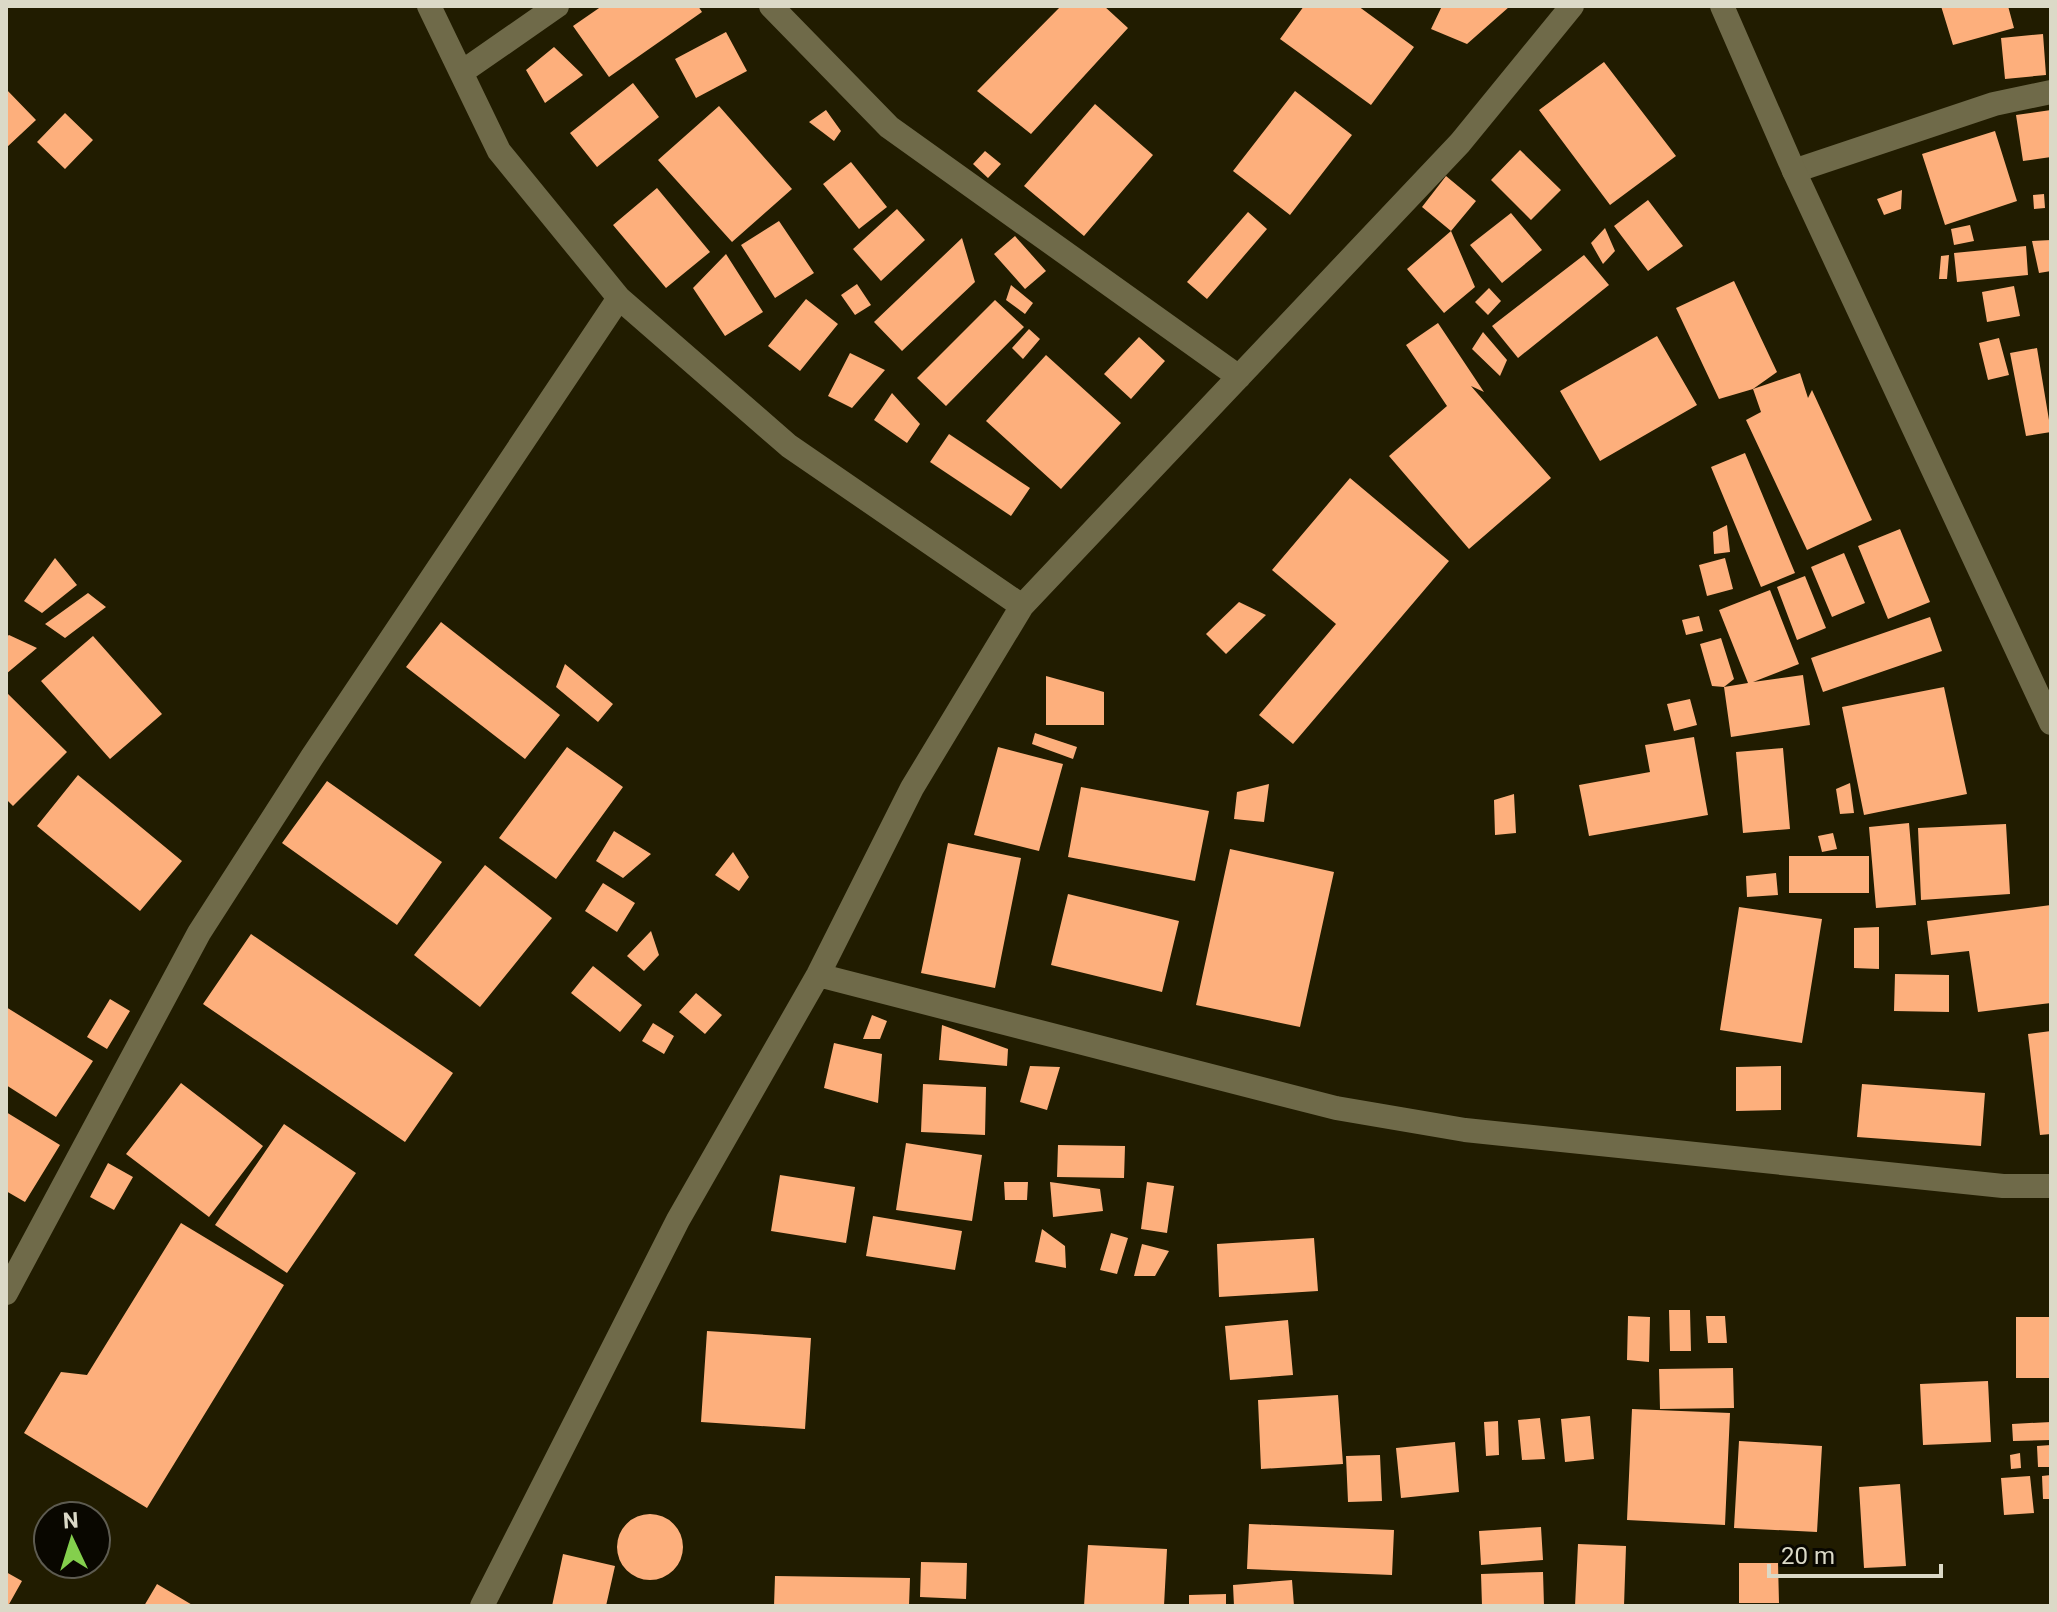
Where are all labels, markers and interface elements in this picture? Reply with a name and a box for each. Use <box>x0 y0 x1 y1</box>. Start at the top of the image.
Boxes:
north arrow <box>32 1500 112 1580</box>
text: N <box>62 1508 79 1534</box>
scale bar <box>1769 1528 1941 1578</box>
text: 20 m <box>1781 1542 1835 1570</box>

